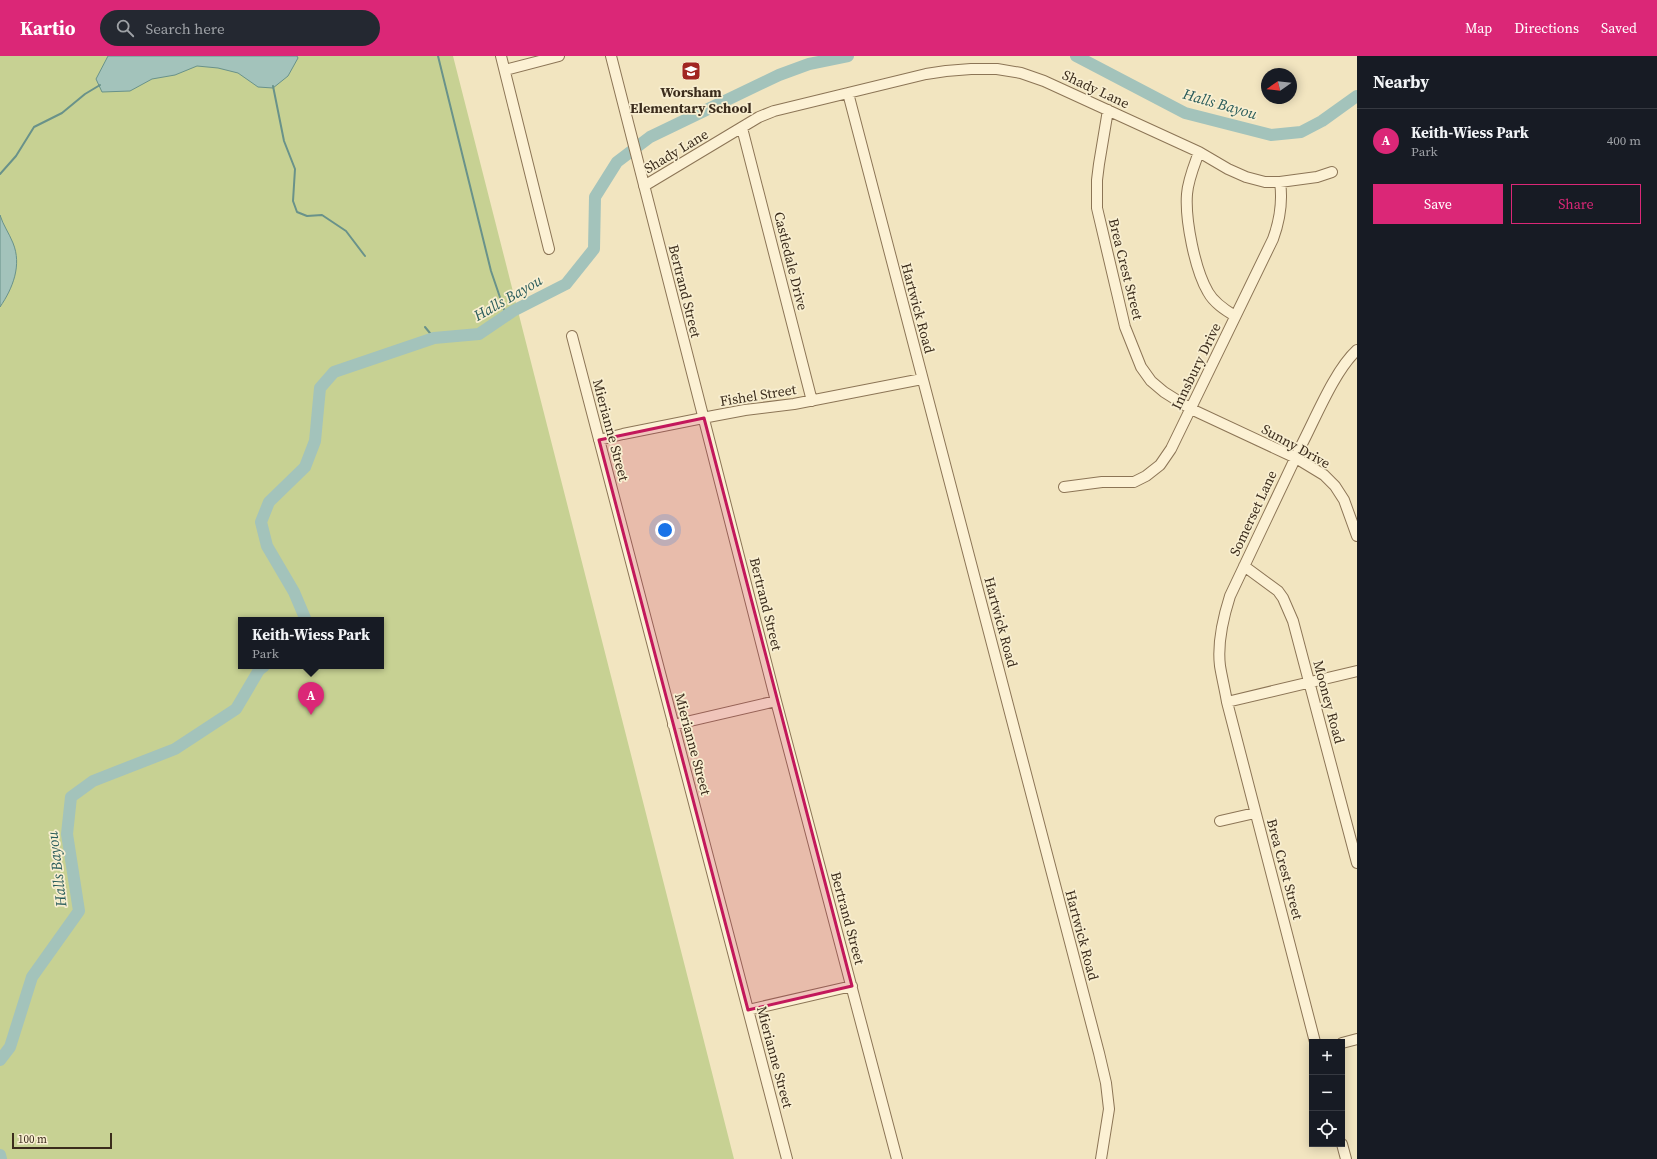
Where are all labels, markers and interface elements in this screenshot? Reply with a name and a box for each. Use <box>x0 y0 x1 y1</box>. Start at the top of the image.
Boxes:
search box <box>100 10 380 46</box>
text: Kartio <box>20 15 76 41</box>
icon: search <box>114 17 136 39</box>
text: Search here <box>146 18 225 39</box>
text: Map <box>1465 18 1492 38</box>
text: Directions <box>1514 18 1579 38</box>
text: Saved <box>1601 18 1637 38</box>
school or university icon: Worsham Elementary School <box>680 60 702 82</box>
street label: Shady Lane <box>1059 65 1133 113</box>
north arrow <box>1261 68 1297 104</box>
text: Nearby <box>1373 70 1429 94</box>
place label: Worsham Elementary School <box>630 82 752 118</box>
water label: Halls Bayou <box>1180 83 1260 124</box>
text: Keith-Wiess Park <box>1411 122 1529 143</box>
street label: Shady Lane <box>640 124 712 178</box>
text: A <box>1382 132 1390 149</box>
text: 400 m <box>1607 132 1641 149</box>
text: Park <box>1411 143 1438 160</box>
button: Save <box>1373 184 1503 224</box>
button: Share <box>1511 184 1641 224</box>
street label: Castledale Drive <box>769 210 813 312</box>
street label: Brea Crest Street <box>1104 216 1148 322</box>
street label: Bertrand Street <box>664 242 706 340</box>
street label: Hartwick Road <box>896 261 940 355</box>
water label: Halls Bayou <box>469 269 546 326</box>
street label: Innsbury Drive <box>1166 319 1226 413</box>
street label: Mierianne Street <box>588 377 634 484</box>
street label: Fishel Street <box>718 379 798 411</box>
street label: Sunny Drive <box>1258 419 1334 473</box>
street label: Somerset Lane <box>1224 467 1282 559</box>
your location <box>655 520 675 540</box>
street label: Bertrand Street <box>745 555 787 653</box>
street label: Hartwick Road <box>979 575 1023 669</box>
popup <box>238 617 384 669</box>
text: Keith-Wiess Park <box>252 624 370 645</box>
text: Park <box>252 645 279 662</box>
street label: Mooney Road <box>1308 658 1350 746</box>
pin: A <box>298 682 324 715</box>
street label: Mierianne Street <box>670 691 716 798</box>
street label: Brea Crest Street <box>1262 816 1308 922</box>
water label: Halls Bayou <box>41 830 72 909</box>
street label: Bertrand Street <box>826 869 870 967</box>
street label: Hartwick Road <box>1060 888 1104 982</box>
street label: Mierianne Street <box>752 1004 798 1111</box>
map controls <box>1309 1039 1345 1147</box>
button: + <box>1309 1039 1345 1075</box>
button: − <box>1309 1075 1345 1111</box>
button: locate <box>1309 1111 1345 1147</box>
scale bar <box>12 1131 112 1150</box>
text: 100 m <box>18 1132 47 1147</box>

